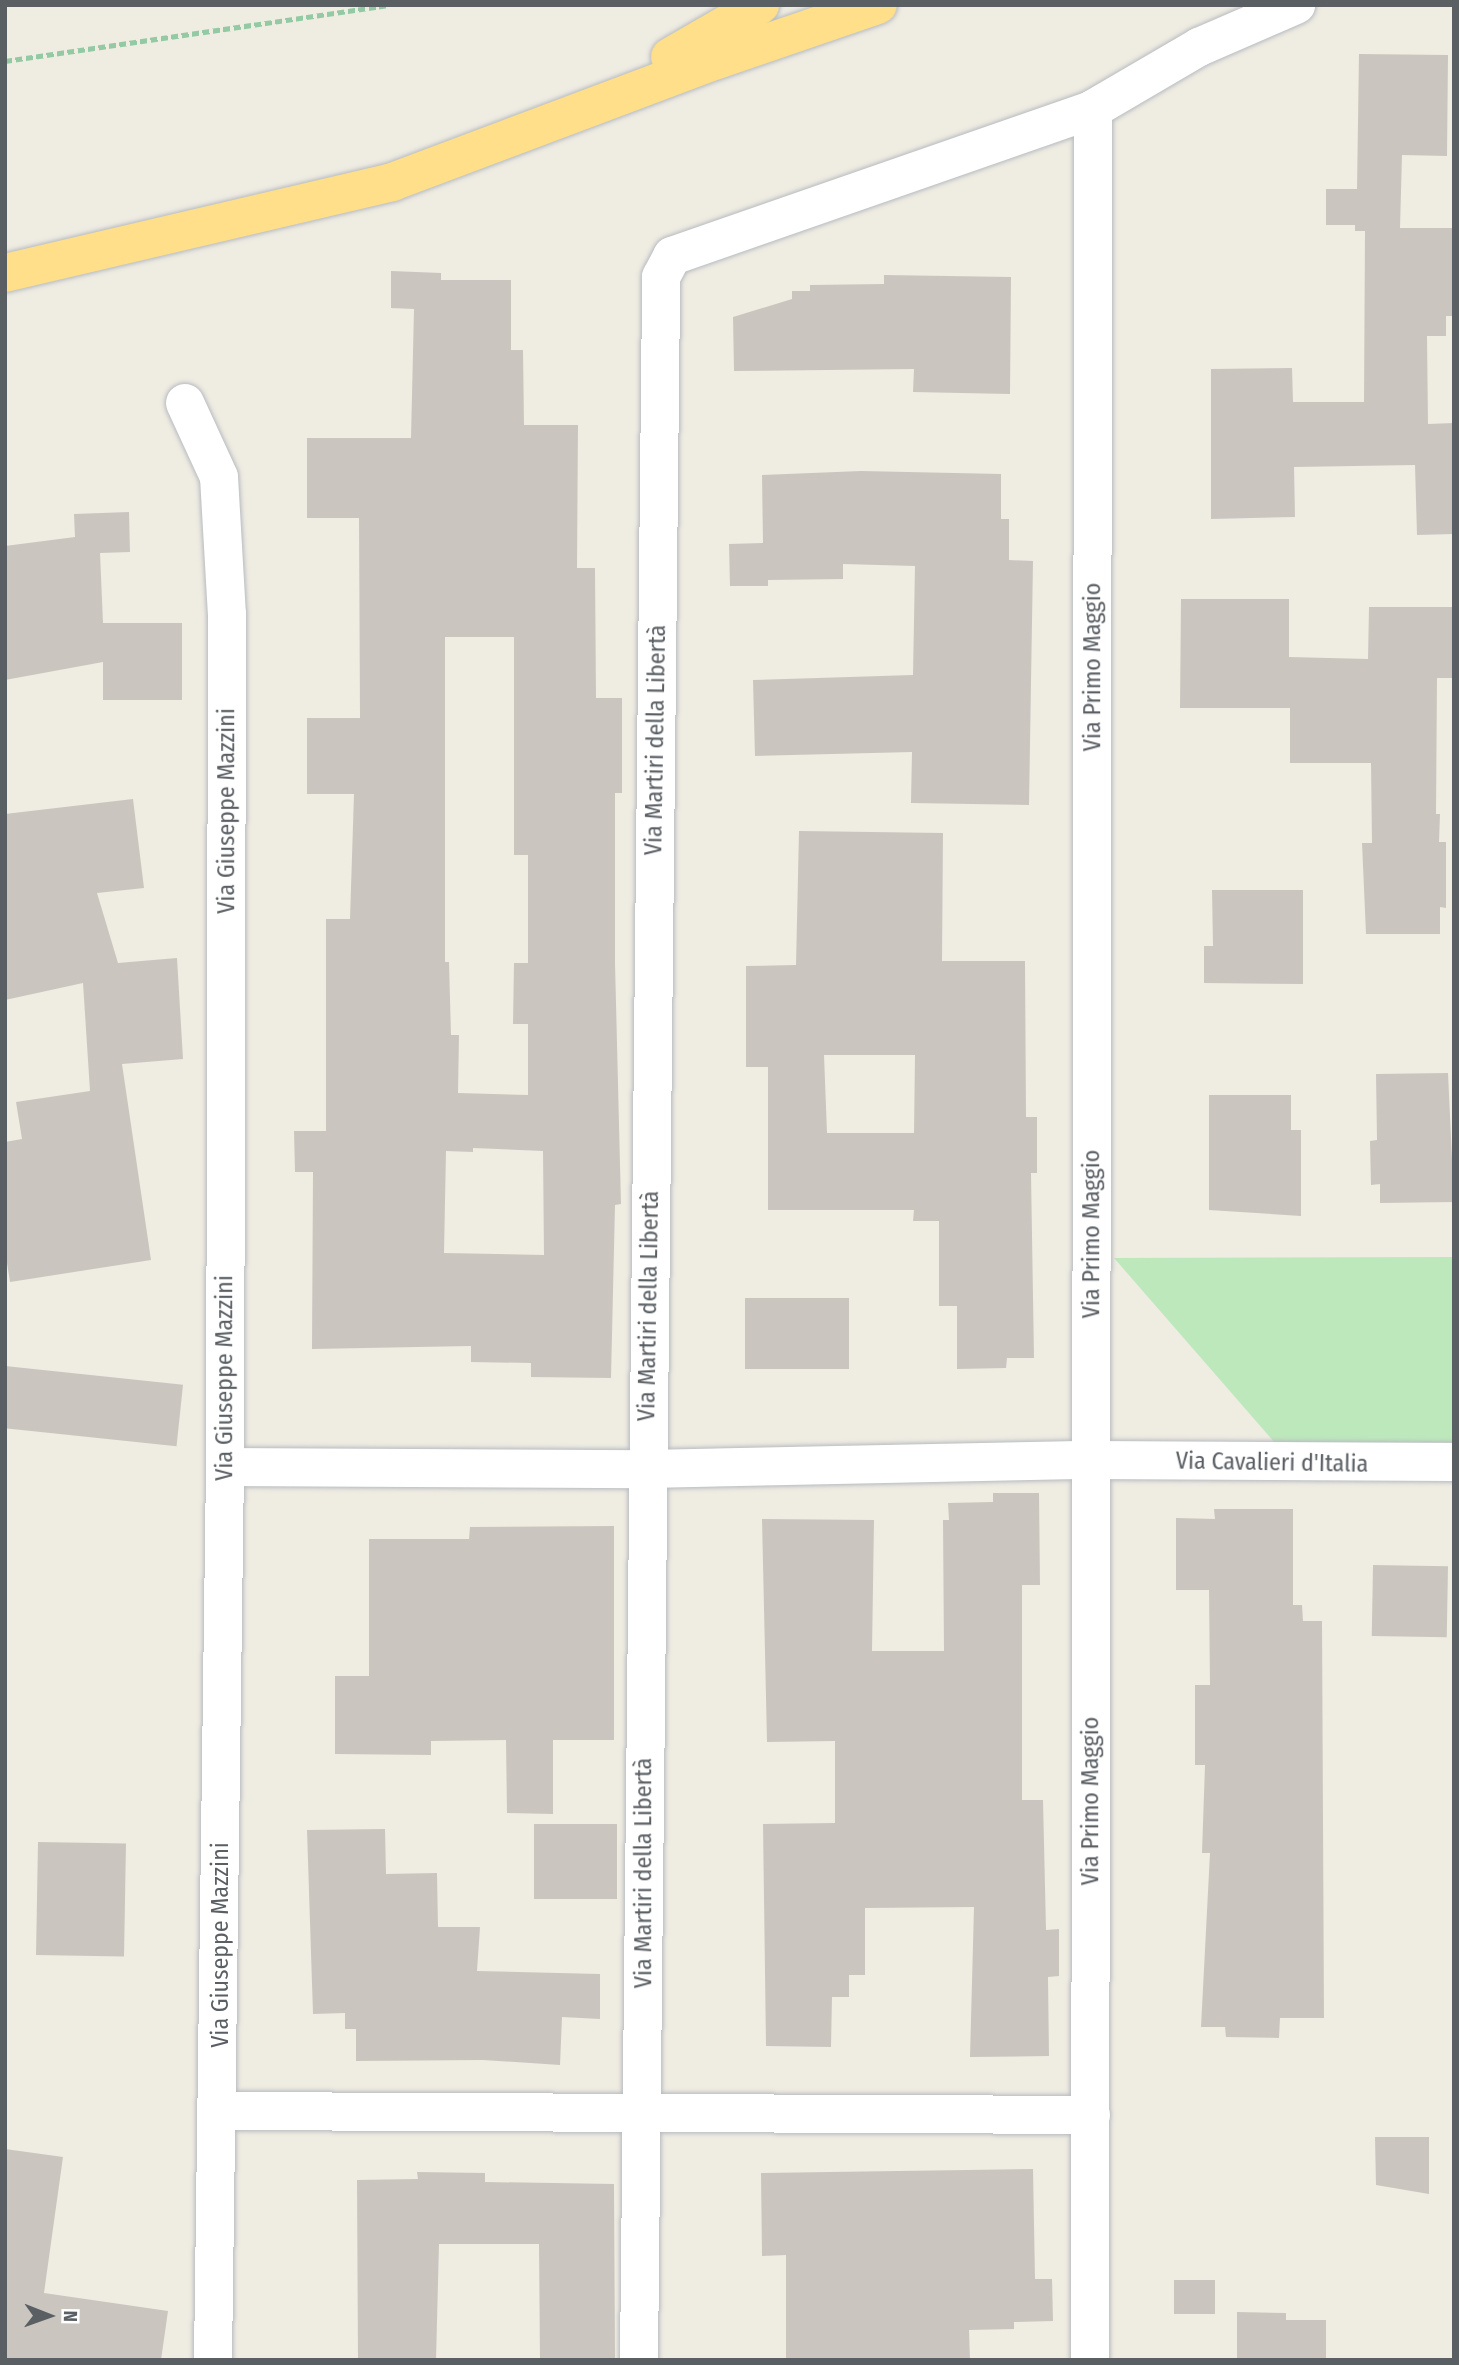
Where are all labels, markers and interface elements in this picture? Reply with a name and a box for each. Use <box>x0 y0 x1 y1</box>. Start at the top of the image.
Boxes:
street label: Via Primo Maggio <box>1079 583 1107 751</box>
street label: Via Martiri della Libertà <box>640 624 672 856</box>
street label: Via Giuseppe Mazzini <box>213 708 241 914</box>
street label: Via Primo Maggio <box>1078 1150 1106 1318</box>
street label: Via Martiri della Libertà <box>633 1190 665 1422</box>
street label: Via Giuseppe Mazzini <box>211 1275 239 1481</box>
street label: Via Cavalieri d'Italia <box>1175 1447 1369 1479</box>
street label: Via Primo Maggio <box>1077 1717 1105 1885</box>
street label: Via Martiri della Libertà <box>630 1758 658 1988</box>
street label: Via Giuseppe Mazzini <box>207 1842 235 2048</box>
north arrow <box>14 2281 84 2351</box>
text: N <box>59 2310 82 2322</box>

